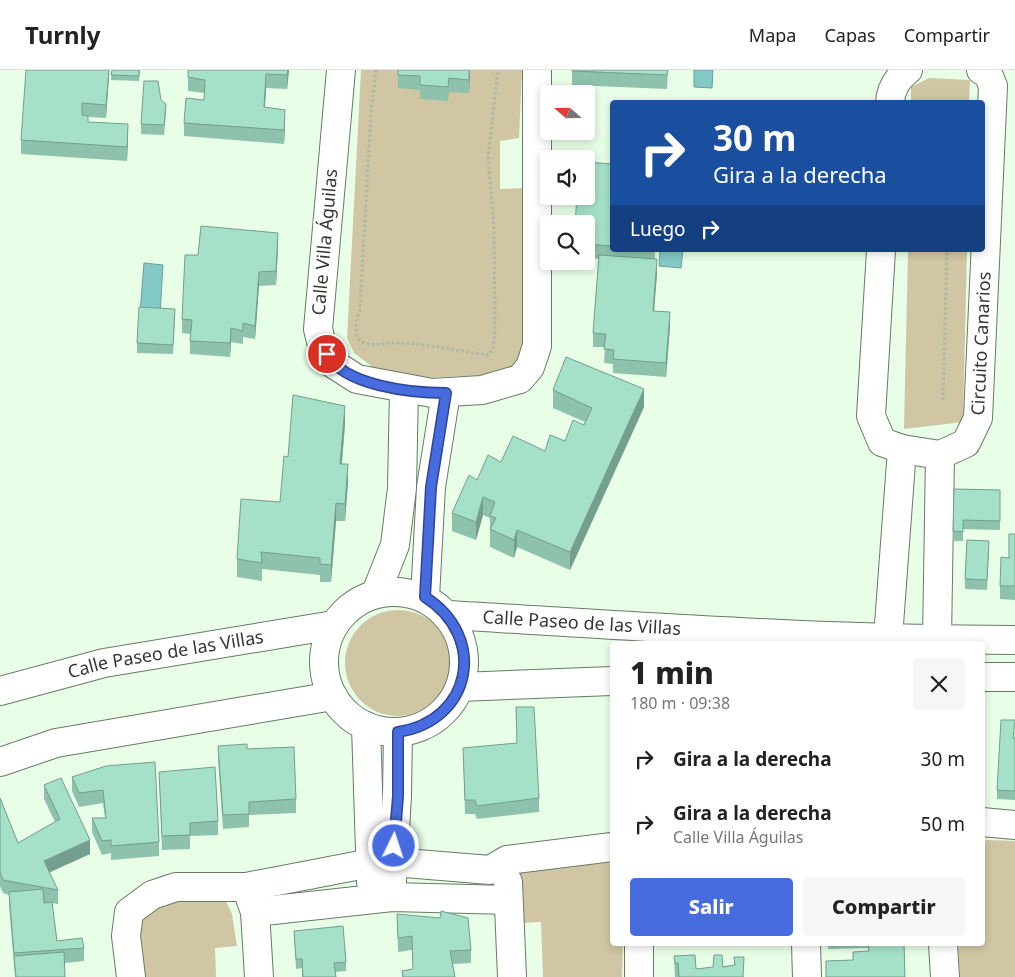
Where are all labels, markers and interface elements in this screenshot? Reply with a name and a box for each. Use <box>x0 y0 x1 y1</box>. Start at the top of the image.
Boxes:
text: Turnly <box>25 18 100 51</box>
text: Mapa <box>749 23 796 47</box>
text: Capas <box>824 23 876 47</box>
text: Compartir <box>904 23 990 47</box>
north arrow <box>540 85 595 140</box>
map controls <box>540 85 595 270</box>
text: 30 m <box>713 114 796 161</box>
icon: right <box>630 120 695 185</box>
button: sound <box>540 150 595 205</box>
text: Gira a la derecha <box>713 159 887 189</box>
street label: Calle Villa Águilas <box>306 168 342 316</box>
button: search <box>540 215 595 270</box>
icon: right <box>696 215 724 243</box>
text: Luego <box>630 216 686 242</box>
street label: Circuito Canarios <box>965 271 996 416</box>
pin <box>306 333 348 375</box>
icon: arrive <box>313 340 341 368</box>
street label: Calle Paseo de las Villas <box>482 604 682 640</box>
street label: Calle Paseo de las Villas <box>65 624 265 683</box>
text: 1 min <box>630 652 714 693</box>
button: close <box>913 658 965 710</box>
text: 180 m · 09:38 <box>630 692 730 714</box>
icon: right <box>630 745 658 773</box>
text: Gira a la derecha <box>673 746 832 772</box>
text: 30 m <box>921 746 965 772</box>
text: Gira a la derecha <box>673 800 832 826</box>
icon: right <box>630 810 658 838</box>
text: 50 m <box>921 811 965 837</box>
position arrow <box>367 819 419 871</box>
text: Calle Villa Águilas <box>673 826 804 848</box>
button: Salir <box>630 878 793 936</box>
button: Compartir <box>803 878 965 936</box>

